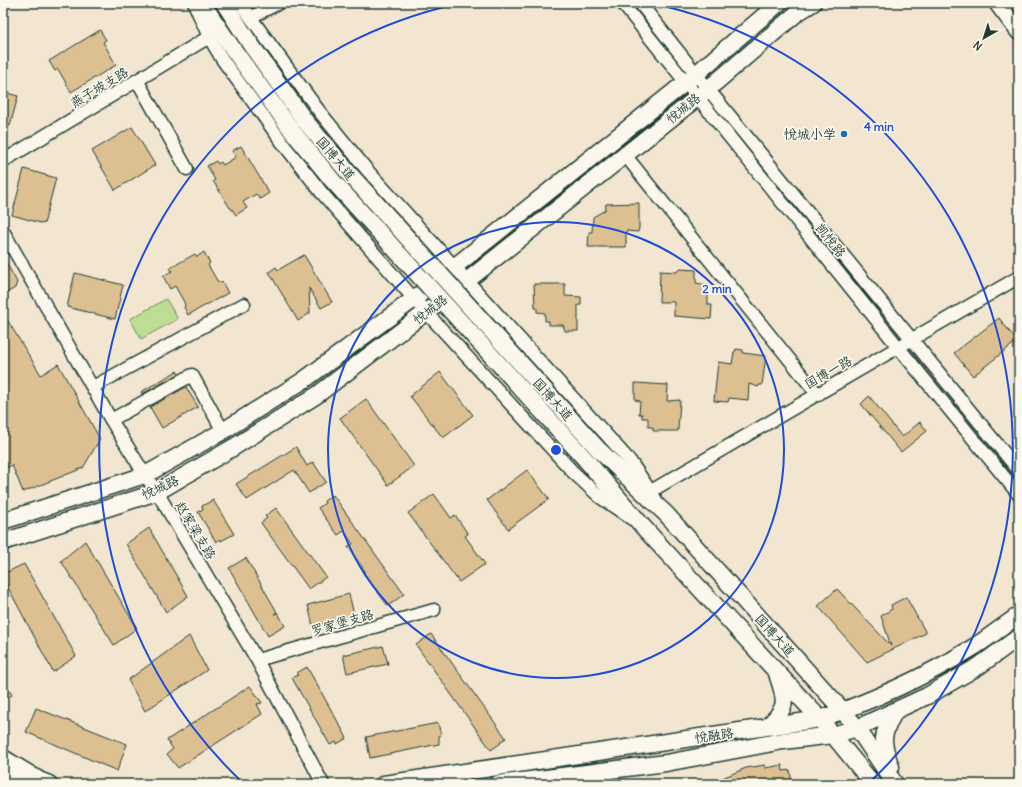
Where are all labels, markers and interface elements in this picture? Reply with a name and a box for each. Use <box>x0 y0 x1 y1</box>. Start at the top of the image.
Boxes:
north arrow <box>964 18 1004 58</box>
text: N <box>970 38 985 54</box>
street label: 燕子坡支路 <box>67 63 131 111</box>
street label: 悦城路 <box>663 90 704 127</box>
text: 4 min <box>864 119 894 134</box>
place label: 悦城小学 <box>784 126 836 143</box>
marker: 悦城小学 <box>839 129 849 139</box>
street label: 国博大道 <box>312 133 359 184</box>
street label: 凯悦路 <box>812 220 849 261</box>
text: 2 min <box>702 281 732 296</box>
street label: 悦城路 <box>410 291 451 328</box>
street label: 国博一路 <box>801 352 855 393</box>
street label: 国博大道 <box>529 374 576 424</box>
centre of rings <box>549 443 563 457</box>
street label: 悦城路 <box>139 472 181 503</box>
street label: 赵家梁支路 <box>172 498 220 562</box>
street label: 罗家堡支路 <box>309 605 376 640</box>
street label: 国博大道 <box>751 610 798 660</box>
street label: 悦融路 <box>694 724 735 747</box>

